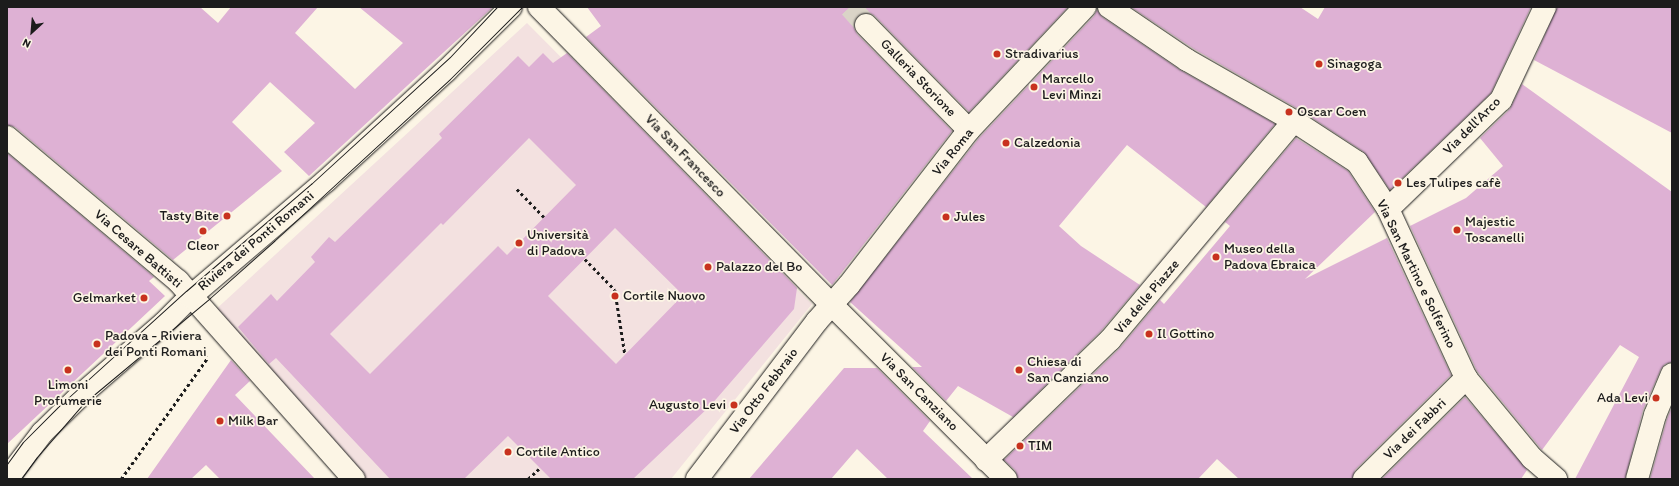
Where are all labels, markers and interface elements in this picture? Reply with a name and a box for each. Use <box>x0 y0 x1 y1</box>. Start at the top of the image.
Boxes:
north arrow <box>12 12 52 52</box>
street label: Galleria Storione <box>877 35 959 121</box>
text: N <box>20 36 33 51</box>
place label: Stradivarius <box>1005 46 1078 62</box>
marker: Stradivarius <box>992 49 1002 59</box>
place label: Sinagoga <box>1327 56 1382 72</box>
marker: Sinagoga <box>1314 59 1324 69</box>
place label: Marcello Levi Minzi <box>1042 71 1101 104</box>
marker: Marcello Levi Minzi <box>1029 82 1039 92</box>
street label: Via dell'Arco <box>1440 94 1504 158</box>
place label: Oscar Coen <box>1297 104 1366 120</box>
marker: Oscar Coen <box>1284 107 1294 117</box>
street label: Via San Francesco <box>641 111 729 201</box>
street label: Via Roma <box>929 125 977 179</box>
place label: Calzedonia <box>1014 135 1080 151</box>
marker: Calzedonia <box>1001 138 1011 148</box>
place label: Les Tulipes cafè <box>1406 175 1500 191</box>
marker: Les Tulipes cafè <box>1393 178 1403 188</box>
street label: Riviera dei Ponti Romani <box>195 188 317 294</box>
street label: Via San Martino e Solferino <box>1373 197 1459 351</box>
street label: Via Cesare Battisti <box>91 206 185 292</box>
place label: Tasty Bite <box>159 208 219 224</box>
place label: Jules <box>954 209 985 225</box>
marker: Tasty Bite <box>222 211 232 221</box>
marker: Jules <box>941 212 951 222</box>
place label: Majestic Toscanelli <box>1465 214 1524 246</box>
marker: Majestic Toscanelli <box>1452 225 1462 235</box>
marker: Cleor <box>198 226 208 236</box>
place label: Università di Padova <box>527 227 589 260</box>
place label: Cleor <box>187 238 219 254</box>
marker: Università di Padova <box>514 238 524 248</box>
place label: Museo della Padova Ebraica <box>1224 241 1316 274</box>
marker: Museo della Padova Ebraica <box>1211 252 1221 262</box>
street label: Via delle Piazze <box>1111 256 1183 338</box>
place label: Palazzo del Bo <box>716 259 802 275</box>
marker: Palazzo del Bo <box>703 262 713 272</box>
place label: Cortile Nuovo <box>623 288 705 304</box>
place label: Gelmarket <box>73 290 136 306</box>
marker: Cortile Nuovo <box>610 291 620 301</box>
marker: Gelmarket <box>139 293 149 303</box>
place label: Il Gottino <box>1157 326 1215 342</box>
place label: Padova - Riviera dei Ponti Romani <box>105 328 206 360</box>
marker: Il Gottino <box>1144 329 1154 339</box>
marker: Padova - Riviera dei Ponti Romani <box>92 339 102 349</box>
street label: Via Otto Febbraio <box>726 345 802 437</box>
street label: Via San Canziano <box>876 349 962 435</box>
place label: Chiesa di San Canziano <box>1027 354 1110 386</box>
marker: Limoni Profumerie <box>63 365 73 375</box>
marker: Chiesa di San Canziano <box>1014 365 1024 375</box>
place label: Limoni Profumerie <box>34 377 102 410</box>
place label: Ada Levi <box>1597 390 1648 406</box>
marker: Ada Levi <box>1651 393 1661 403</box>
street label: Via dei Fabbri <box>1380 395 1450 463</box>
place label: Augusto Levi <box>649 397 726 413</box>
marker: Augusto Levi <box>729 400 739 410</box>
place label: Milk Bar <box>228 413 279 429</box>
marker: Milk Bar <box>215 416 225 426</box>
place label: TIM <box>1028 438 1052 454</box>
marker: TIM <box>1015 441 1025 451</box>
place label: Cortile Antico <box>516 444 600 460</box>
marker: Cortile Antico <box>503 447 513 457</box>

